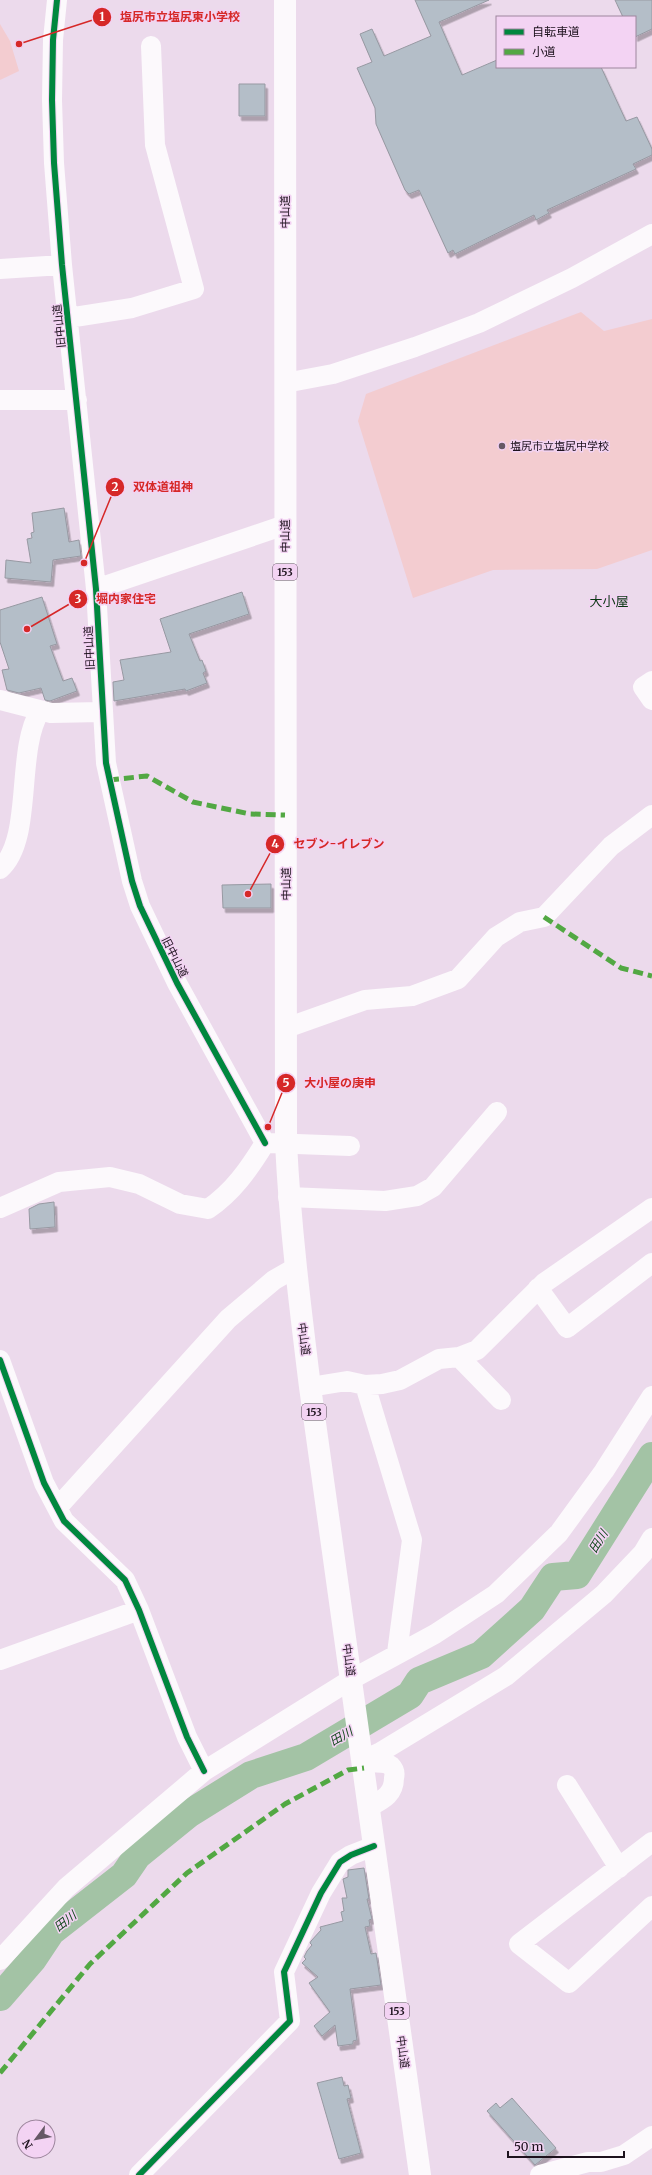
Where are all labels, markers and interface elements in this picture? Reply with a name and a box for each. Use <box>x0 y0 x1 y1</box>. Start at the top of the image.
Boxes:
callout: 塩尻市立塩尻東小学校 <box>92 5 248 29</box>
text: 1 <box>99 9 105 24</box>
text: 塩尻市立塩尻東小学校 <box>120 9 240 24</box>
legend <box>496 16 636 68</box>
text: 自転車道 <box>532 24 580 39</box>
text: 小道 <box>532 44 556 59</box>
street label: 中山道 <box>278 196 292 229</box>
street label: 旧中山道 <box>50 303 68 349</box>
place label: 塩尻市立塩尻中学校 <box>510 439 609 453</box>
marker: 塩尻市立塩尻中学校 <box>497 441 507 451</box>
callout: 双体道祖神 <box>105 475 201 499</box>
text: 2 <box>111 479 119 494</box>
text: 双体道祖神 <box>133 479 193 494</box>
street label: 中山道 <box>278 520 292 553</box>
road number: 153 <box>273 564 297 580</box>
callout: 堀内家住宅 <box>68 587 164 611</box>
text: 3 <box>75 591 82 606</box>
text: 堀内家住宅 <box>96 591 156 606</box>
district label: 大小屋 <box>589 593 629 610</box>
street label: 旧中山道 <box>81 626 97 670</box>
callout: セブン-イレブン <box>265 832 392 856</box>
text: 4 <box>271 836 279 851</box>
text: セブン-イレブン <box>294 836 384 851</box>
street label: 中山道 <box>279 868 293 901</box>
street label: 旧中山道 <box>159 934 191 980</box>
callout: 大小屋の庚申 <box>276 1071 384 1095</box>
text: 5 <box>282 1075 290 1090</box>
text: 大小屋の庚申 <box>304 1075 376 1090</box>
street label: 中山道 <box>295 1322 313 1356</box>
road number: 153 <box>302 1404 326 1420</box>
water label: 田川 <box>585 1525 612 1555</box>
street label: 中山道 <box>340 1643 358 1677</box>
water label: 田川 <box>327 1723 357 1748</box>
water label: 田川 <box>51 1906 81 1934</box>
road number: 153 <box>385 2003 409 2019</box>
street label: 中山道 <box>394 2035 412 2069</box>
north arrow <box>16 2119 56 2159</box>
scale bar <box>508 2133 624 2159</box>
text: N <box>19 2137 36 2152</box>
text: 50 m <box>514 2139 543 2154</box>

